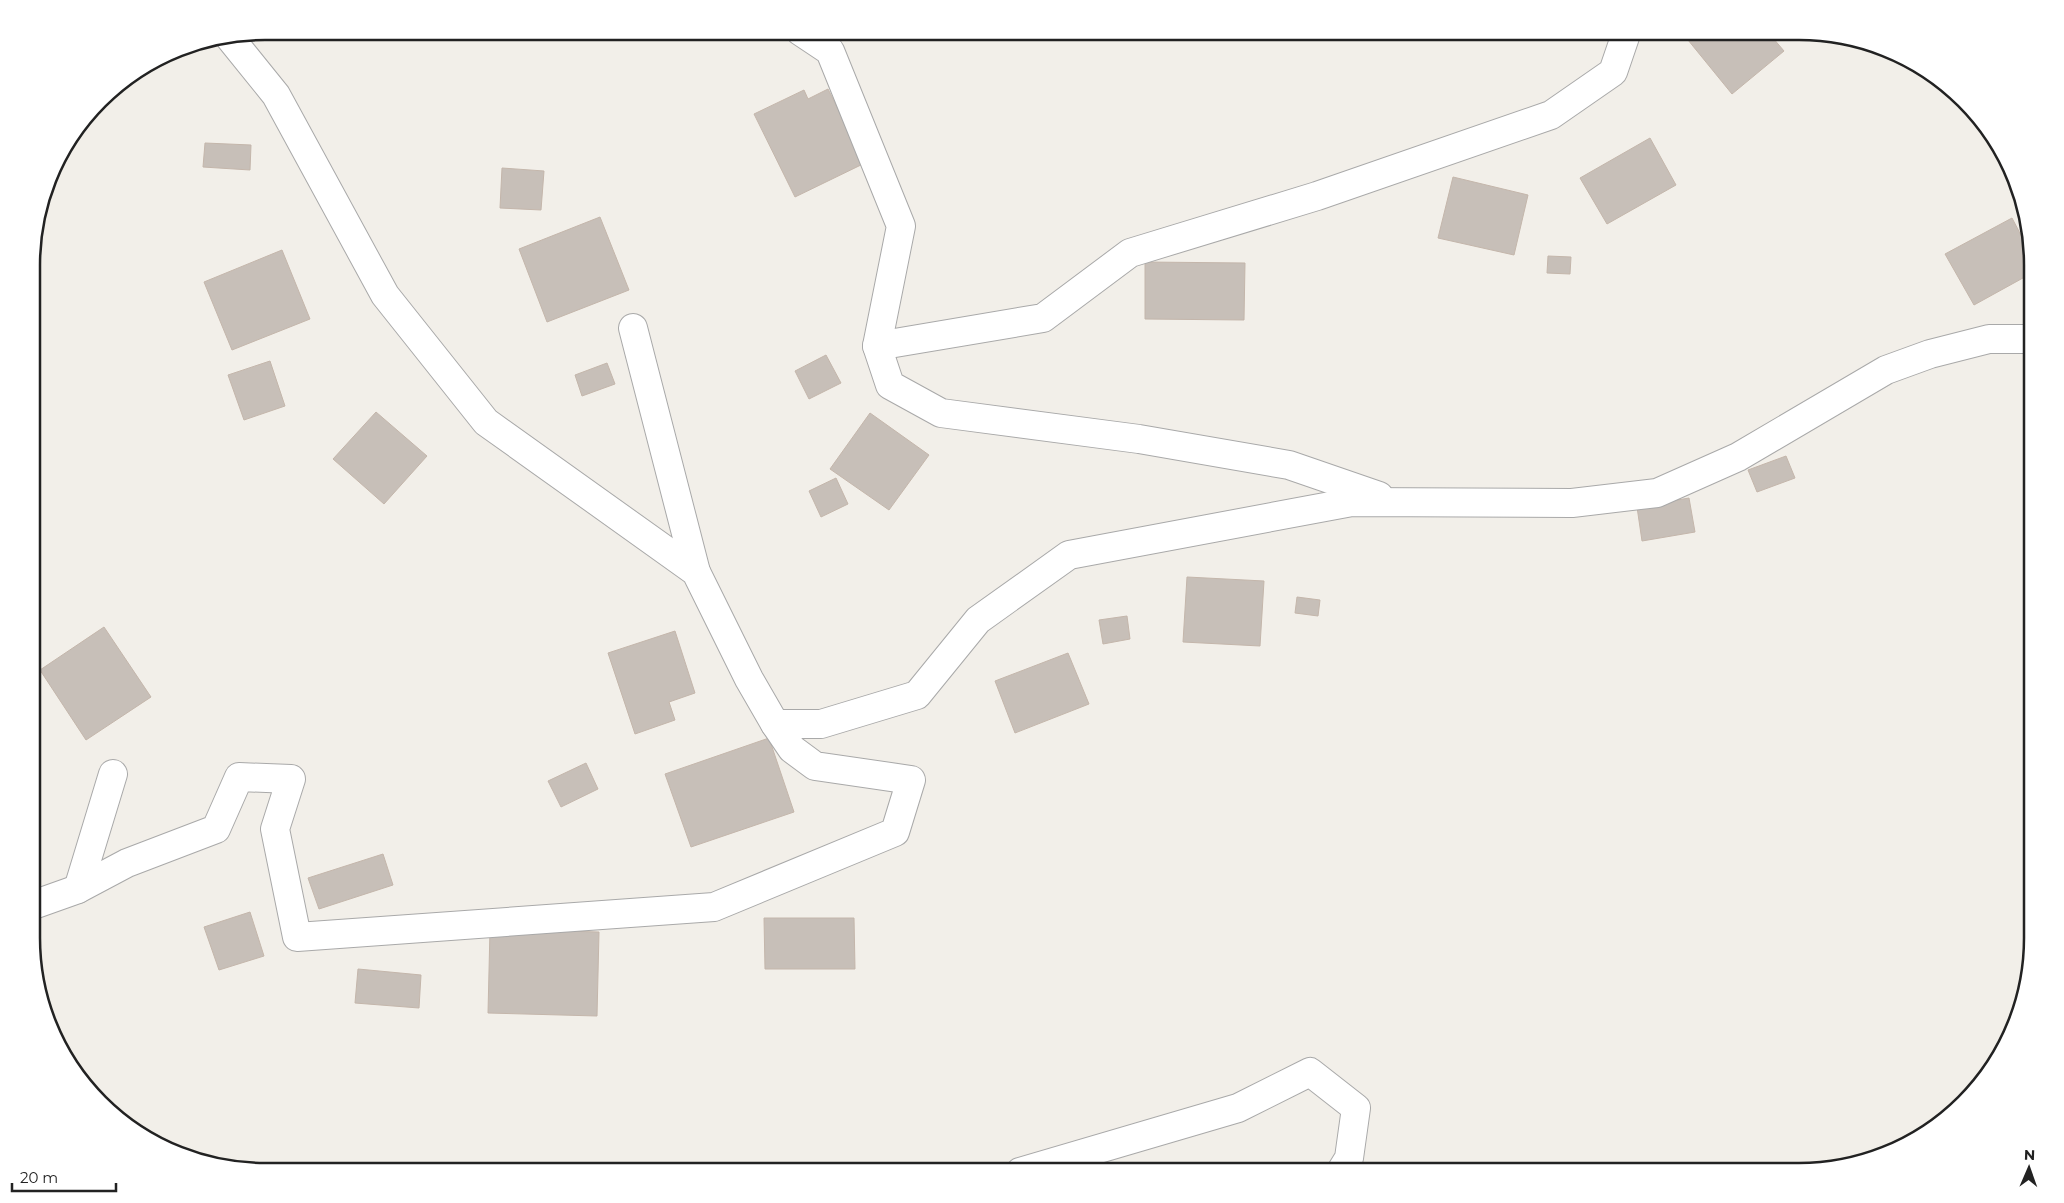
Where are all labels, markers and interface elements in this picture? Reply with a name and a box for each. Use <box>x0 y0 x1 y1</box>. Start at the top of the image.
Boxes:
north arrow <box>2004 1143 2054 1193</box>
text: N <box>2023 1146 2035 1164</box>
scale bar <box>12 1160 116 1192</box>
text: 20 m <box>20 1168 58 1187</box>

